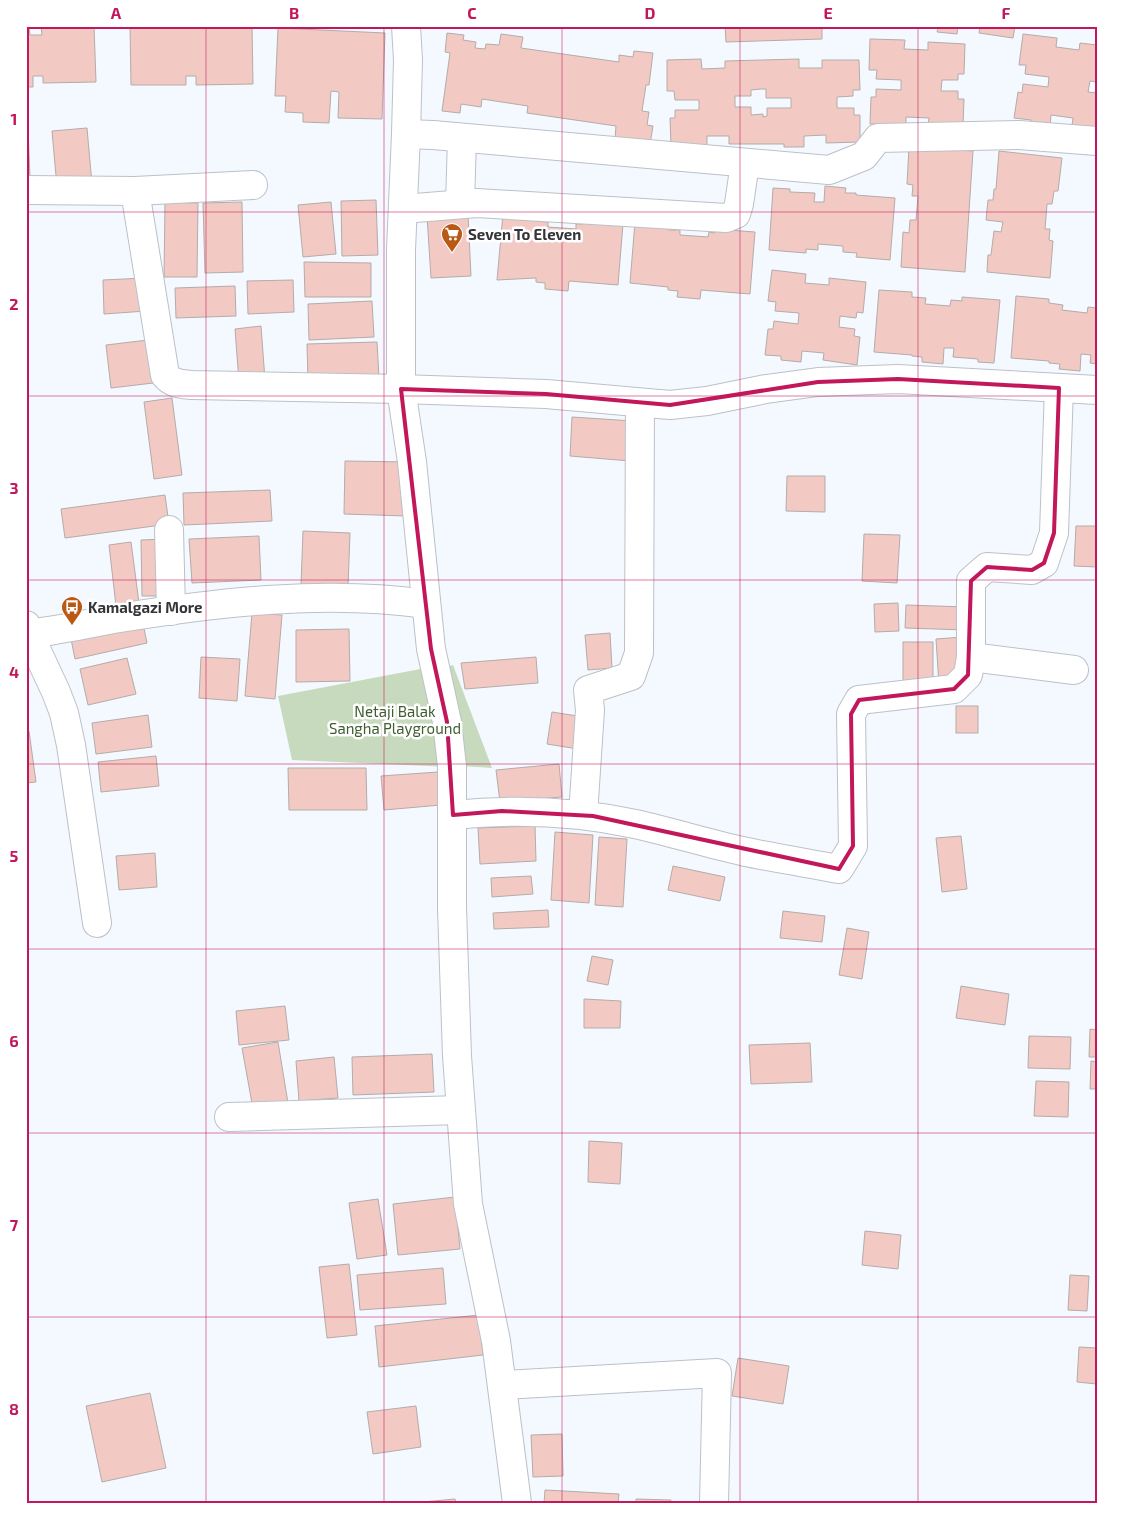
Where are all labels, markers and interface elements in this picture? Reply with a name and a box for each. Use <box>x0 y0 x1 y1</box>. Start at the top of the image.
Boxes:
text: A <box>111 3 122 22</box>
text: B <box>289 3 299 22</box>
text: C <box>467 3 477 22</box>
text: D <box>645 3 656 22</box>
text: E <box>823 3 833 22</box>
text: F <box>1002 3 1011 22</box>
text: 1 <box>11 109 17 128</box>
supermarket icon: Seven To Eleven <box>440 222 464 253</box>
place label: Seven To Eleven <box>468 225 581 243</box>
text: 2 <box>9 294 19 313</box>
text: 3 <box>9 478 19 497</box>
bus stop icon: Kamalgazi More <box>60 595 84 626</box>
place label: Kamalgazi More <box>88 598 203 616</box>
text: 4 <box>9 662 19 681</box>
park label: Netaji Balak Sangha Playground <box>329 702 461 737</box>
text: 5 <box>10 846 19 865</box>
text: 6 <box>9 1031 19 1050</box>
text: 7 <box>10 1215 19 1234</box>
text: 8 <box>9 1399 19 1418</box>

